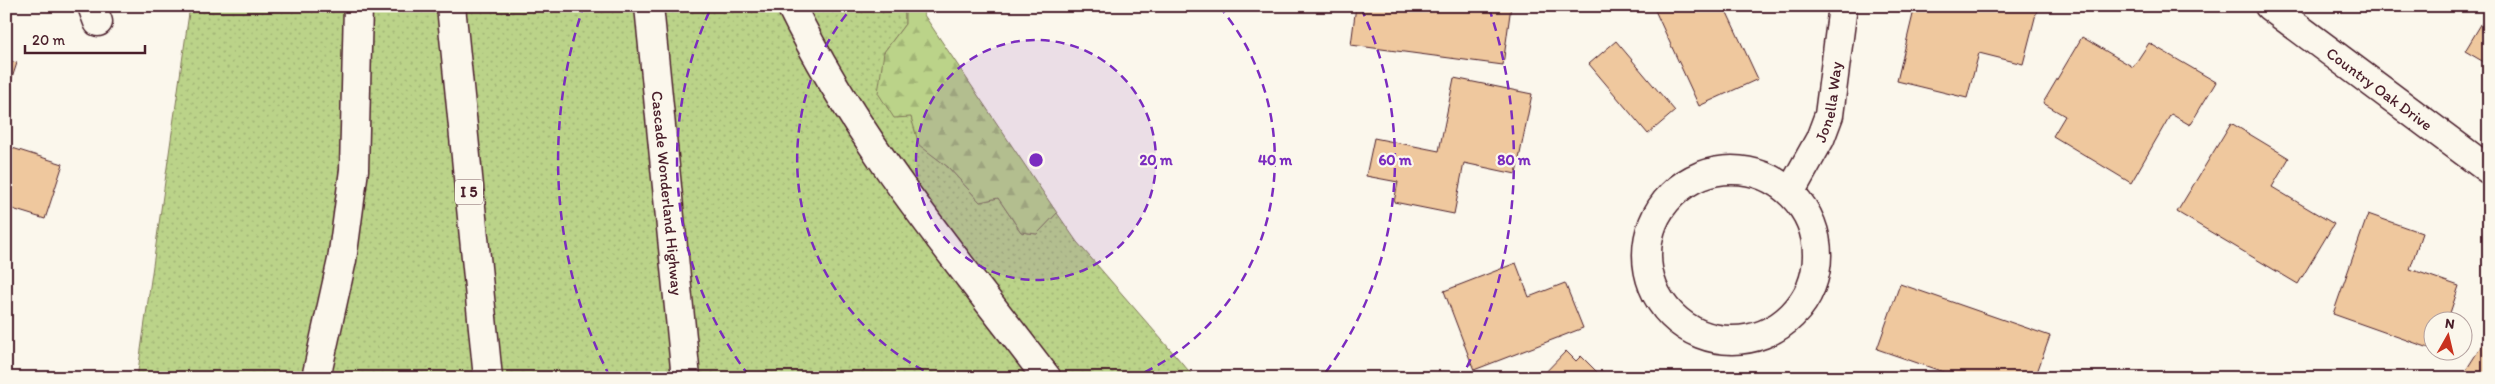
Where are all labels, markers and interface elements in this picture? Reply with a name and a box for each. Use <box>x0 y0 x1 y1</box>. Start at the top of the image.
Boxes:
scale bar <box>25 22 145 54</box>
text: 20 m <box>32 31 66 49</box>
street label: Country Oak Drive <box>2323 43 2436 135</box>
street label: Jonella Way <box>1811 60 1846 145</box>
street label: Cascade Wonderland Highway <box>647 90 687 297</box>
centre of rings <box>1027 151 1045 169</box>
text: 20 m <box>1139 151 1173 169</box>
text: 40 m <box>1258 151 1293 169</box>
text: 60 m <box>1378 151 1412 169</box>
text: 80 m <box>1497 151 1531 169</box>
road number: I 5 <box>455 180 483 204</box>
north arrow <box>2422 312 2472 362</box>
text: N <box>2444 315 2456 333</box>

